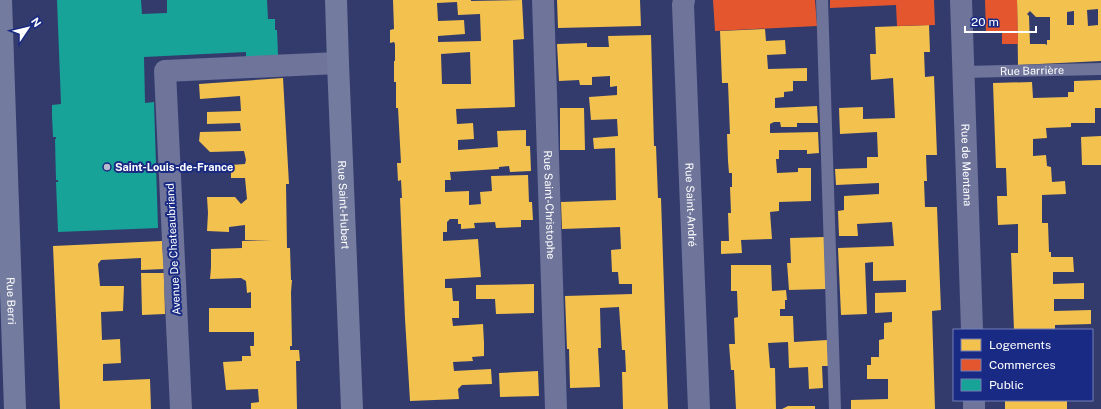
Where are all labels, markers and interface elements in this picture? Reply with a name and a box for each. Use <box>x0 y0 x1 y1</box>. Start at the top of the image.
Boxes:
north arrow <box>8 8 48 48</box>
scale bar <box>965 8 1036 34</box>
text: N <box>29 15 44 29</box>
text: 20 m <box>971 15 999 29</box>
street label: Rue Barrière <box>1000 64 1064 77</box>
street label: Rue de Mentana <box>959 123 974 206</box>
street label: Rue Saint-Christophe <box>542 150 557 260</box>
street label: Rue Saint-Hubert <box>336 160 352 250</box>
place label: Saint-Louis-de-France <box>115 161 233 173</box>
marker: Saint-Louis-de-France <box>102 162 112 172</box>
street label: Rue Saint-André <box>683 162 699 247</box>
street label: Avenue De Chateaubriand <box>164 183 182 315</box>
street label: Rue Berri <box>4 277 18 325</box>
legend <box>953 329 1093 401</box>
text: Logements <box>989 338 1051 352</box>
text: Commerces <box>989 358 1056 372</box>
text: Public <box>989 378 1024 392</box>

